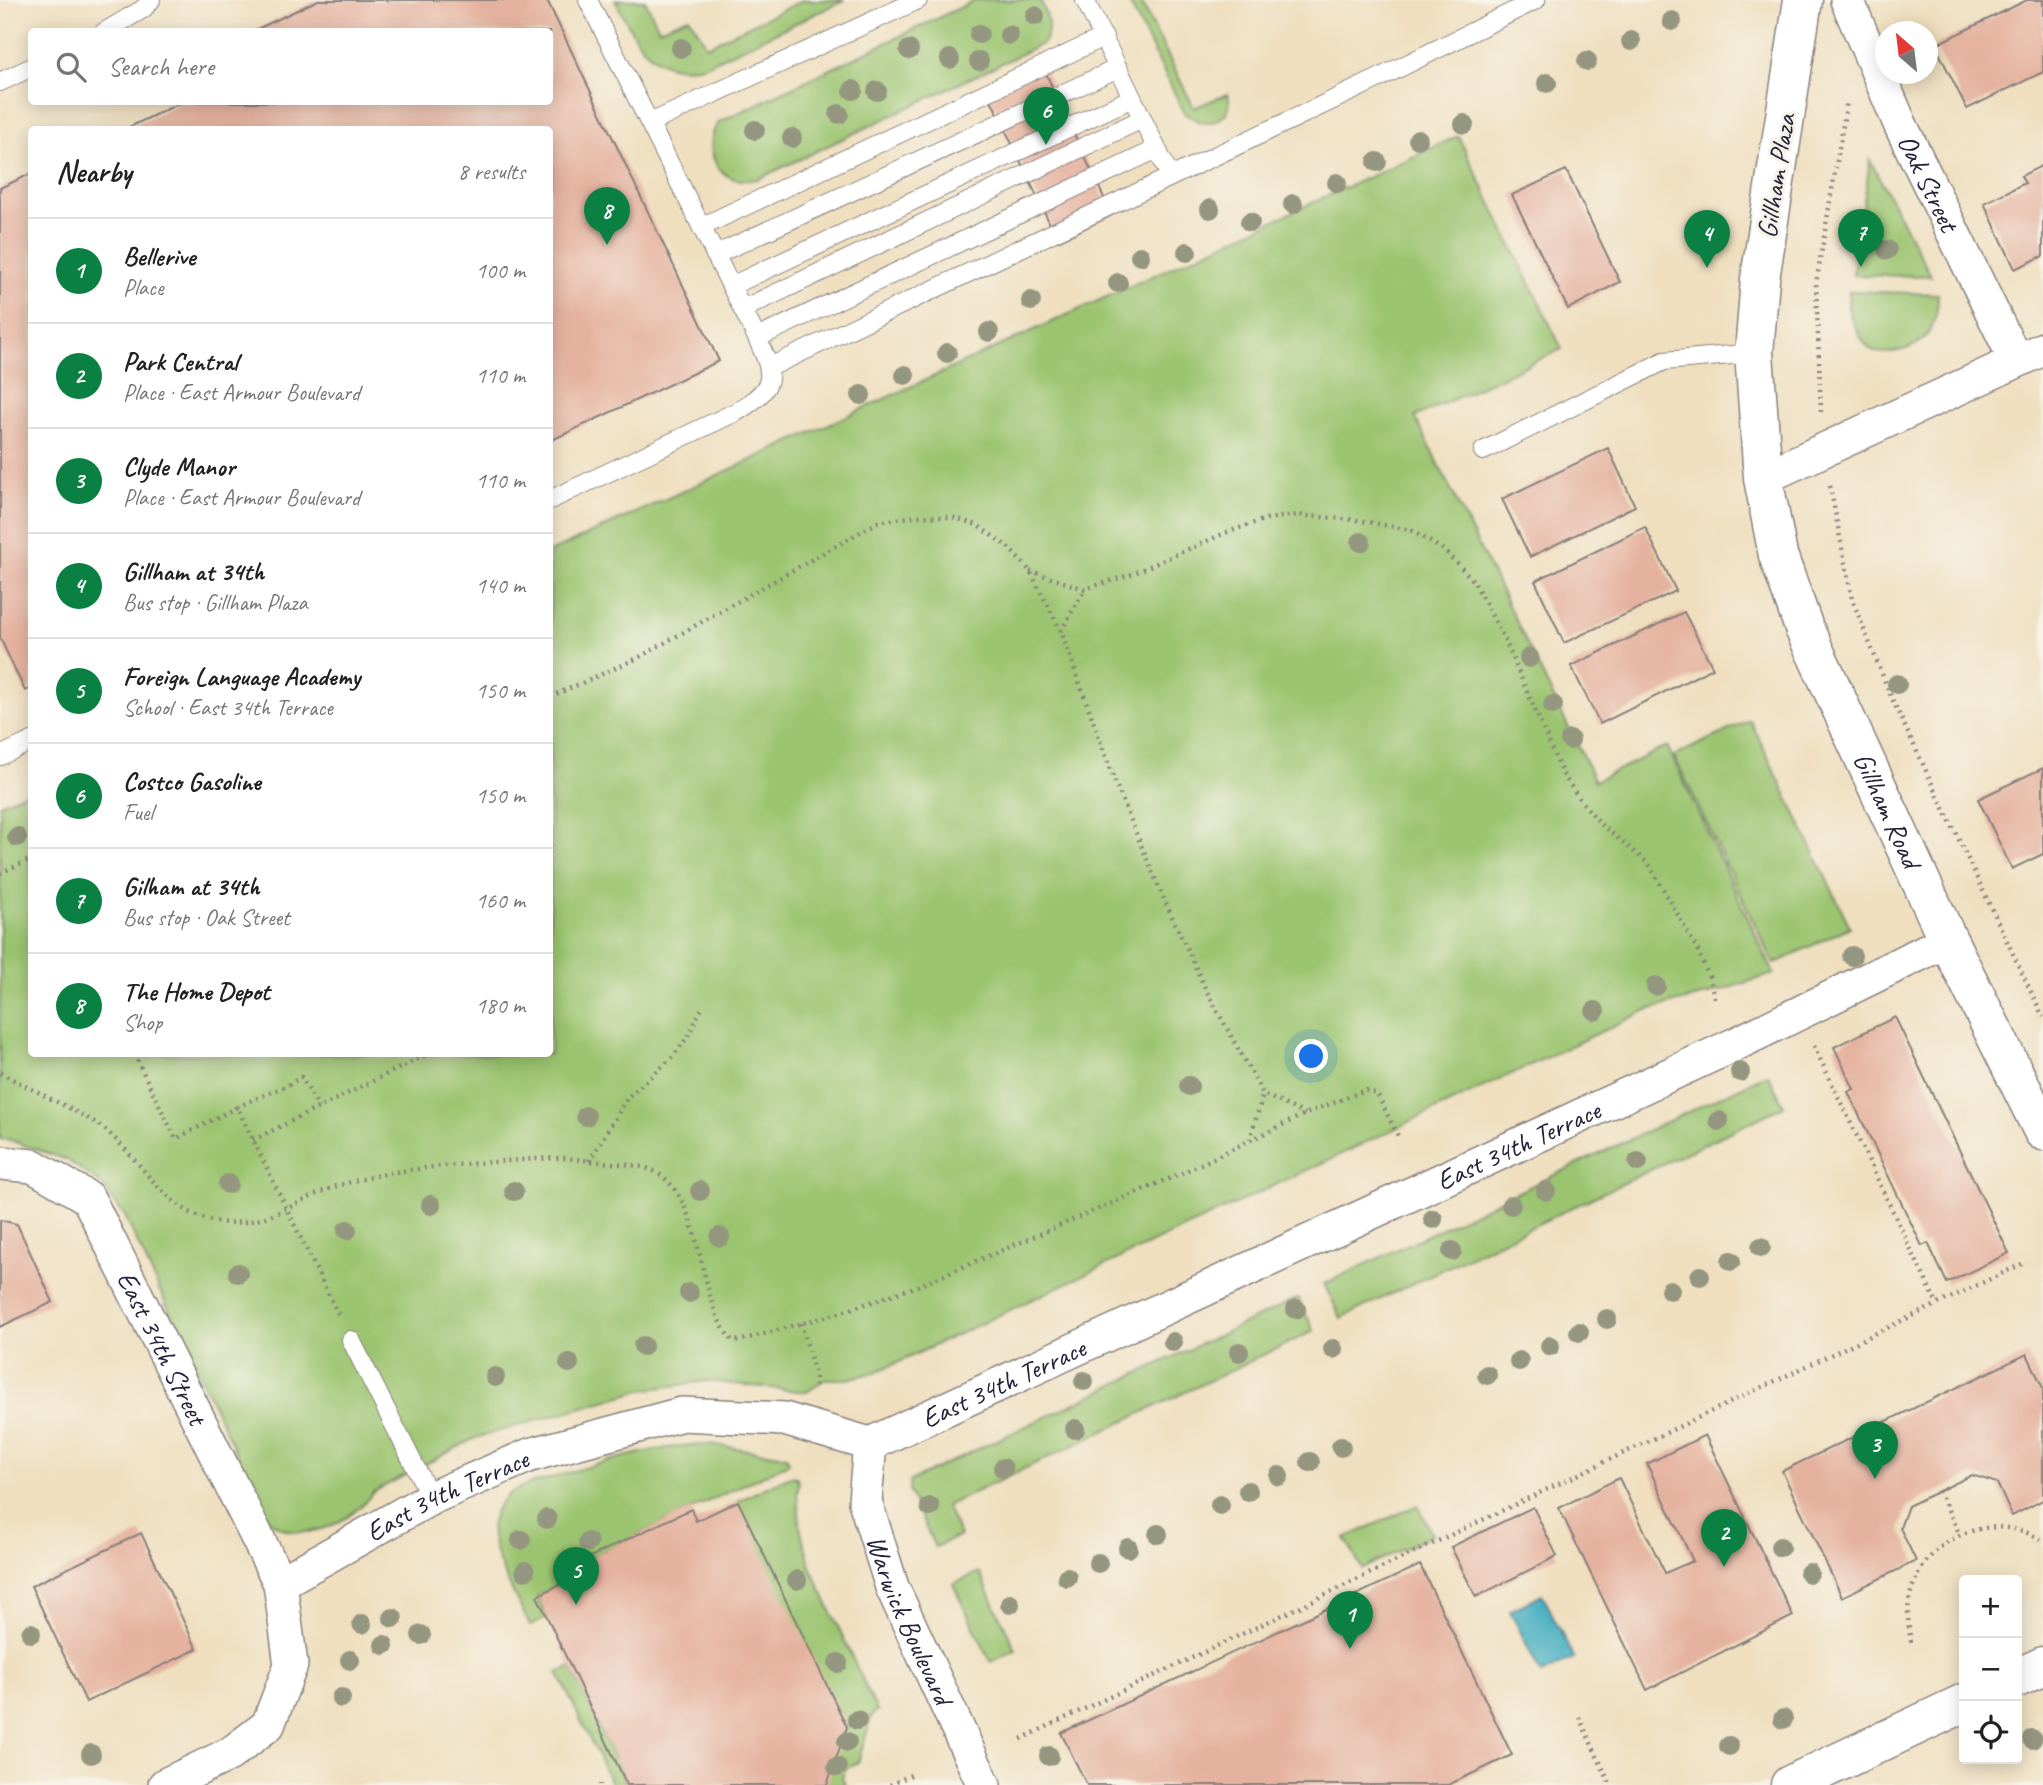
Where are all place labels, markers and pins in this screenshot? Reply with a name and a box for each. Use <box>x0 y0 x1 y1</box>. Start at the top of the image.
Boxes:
pin: 6 <box>1023 87 1069 145</box>
pin: 8 <box>584 187 630 245</box>
pin: 7 <box>1838 209 1884 267</box>
pin: 4 <box>1684 210 1730 268</box>
pin: 3 <box>1852 1421 1898 1479</box>
pin: 2 <box>1701 1509 1747 1567</box>
pin: 5 <box>553 1547 599 1605</box>
pin: 1 <box>1327 1591 1373 1649</box>

